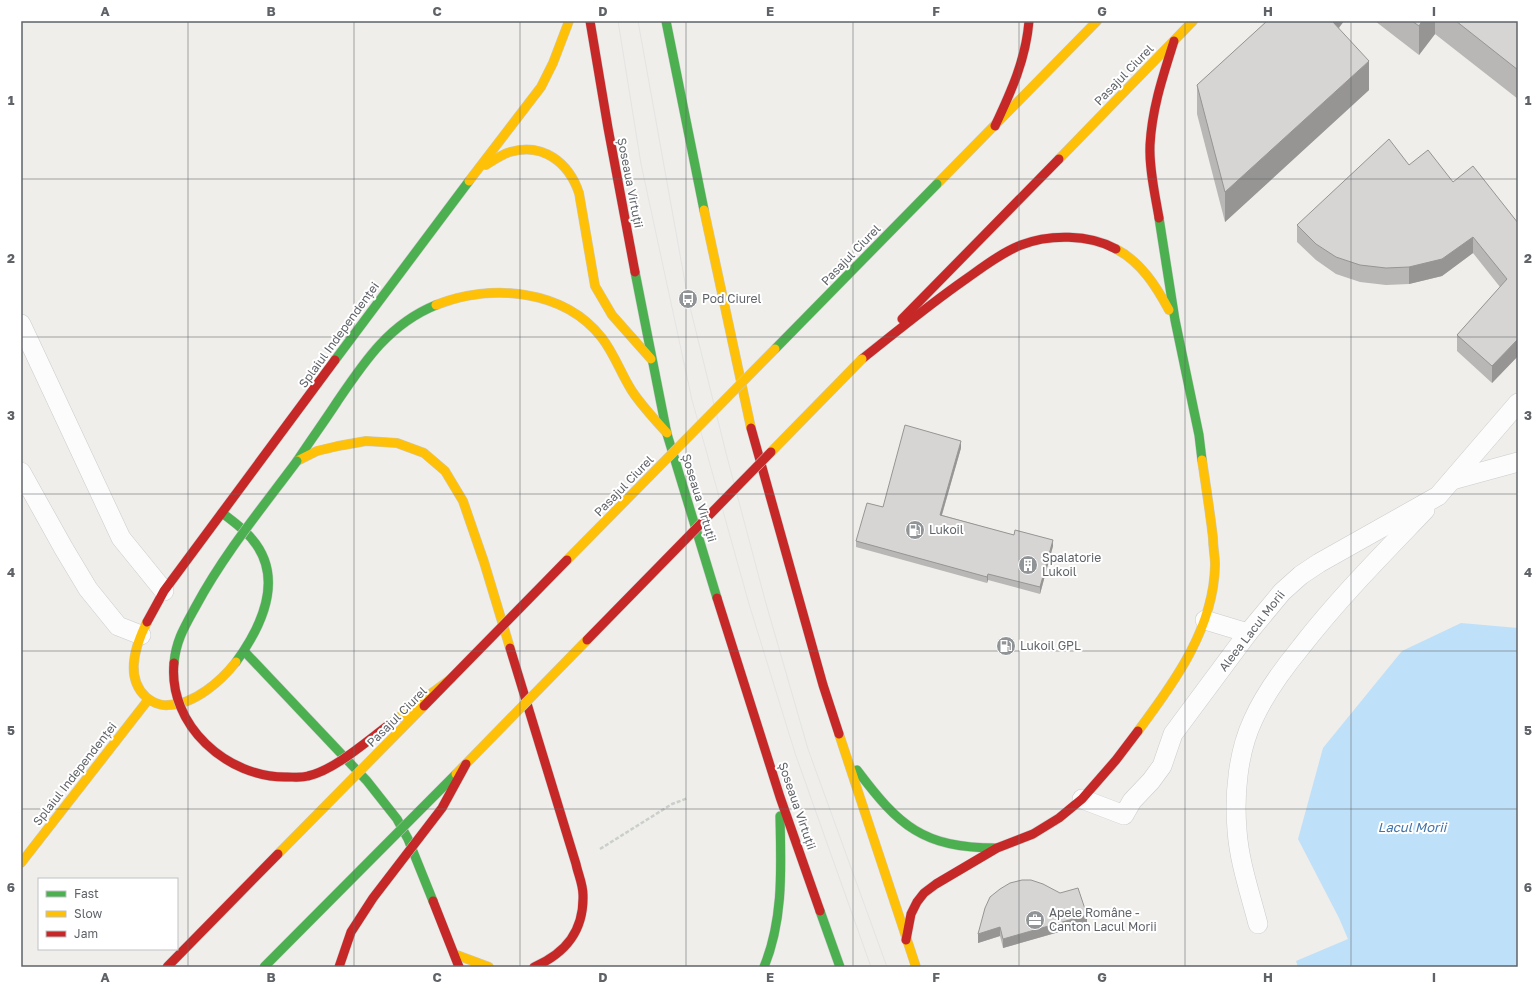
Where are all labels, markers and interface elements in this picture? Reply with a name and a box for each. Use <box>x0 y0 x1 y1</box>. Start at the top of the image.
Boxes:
text: A <box>100 3 110 19</box>
text: B <box>266 3 276 19</box>
text: C <box>432 3 442 19</box>
text: D <box>598 3 608 19</box>
text: E <box>766 3 774 19</box>
text: F <box>932 3 940 19</box>
text: G <box>1097 3 1107 19</box>
text: H <box>1263 3 1273 19</box>
text: I <box>1432 3 1436 19</box>
street label: Pasajul Ciurel <box>1091 41 1157 108</box>
text: 1 <box>8 92 15 108</box>
text: 1 <box>1525 92 1532 108</box>
street label: Șoseaua Virtuții <box>614 137 647 229</box>
street label: Pasajul Ciurel <box>818 221 884 288</box>
text: 2 <box>7 250 15 266</box>
text: 2 <box>1524 250 1532 266</box>
street label: Splaiul Independenței <box>295 279 382 390</box>
bus stop icon: Pod Ciurel <box>677 288 699 310</box>
place label: Pod Ciurel <box>702 291 761 306</box>
text: 3 <box>7 407 15 423</box>
text: 3 <box>1524 407 1532 423</box>
street label: Pasajul Ciurel <box>591 452 657 519</box>
street label: Șoseaua Virtuții <box>679 452 720 544</box>
fuel station icon: Lukoil <box>904 519 926 541</box>
place label: Lukoil <box>929 522 964 537</box>
place label: Spalatorie Lukoil <box>1042 550 1101 579</box>
building icon: Spalatorie Lukoil <box>1017 554 1039 576</box>
text: 4 <box>7 564 15 580</box>
text: 4 <box>1524 564 1532 580</box>
street label: Aleea Lacul Morii <box>1215 587 1288 674</box>
fuel station icon: Lukoil GPL <box>995 635 1017 657</box>
place label: Lukoil GPL <box>1020 638 1081 653</box>
street label: Pasajul Ciurel <box>363 683 430 750</box>
street label: Splaiul Independenței <box>30 719 120 828</box>
text: 5 <box>7 722 15 738</box>
text: 5 <box>1524 722 1532 738</box>
street label: Șoseaua Virtuții <box>775 760 819 852</box>
water label: Lacul Morii <box>1378 819 1448 835</box>
legend <box>38 878 178 950</box>
text: 6 <box>7 879 15 895</box>
text: 6 <box>1524 879 1532 895</box>
text: Fast <box>74 886 99 901</box>
place label: Apele Române - Canton Lacul Morii <box>1049 905 1157 934</box>
text: Slow <box>74 906 102 921</box>
office icon: Apele Române - Canton Lacul Morii <box>1024 909 1046 931</box>
text: Jam <box>74 926 98 941</box>
text: A <box>100 969 110 985</box>
text: B <box>266 969 276 985</box>
text: C <box>432 969 442 985</box>
text: D <box>598 969 608 985</box>
text: E <box>766 969 774 985</box>
text: F <box>932 969 940 985</box>
text: G <box>1097 969 1107 985</box>
text: H <box>1263 969 1273 985</box>
text: I <box>1432 969 1436 985</box>

